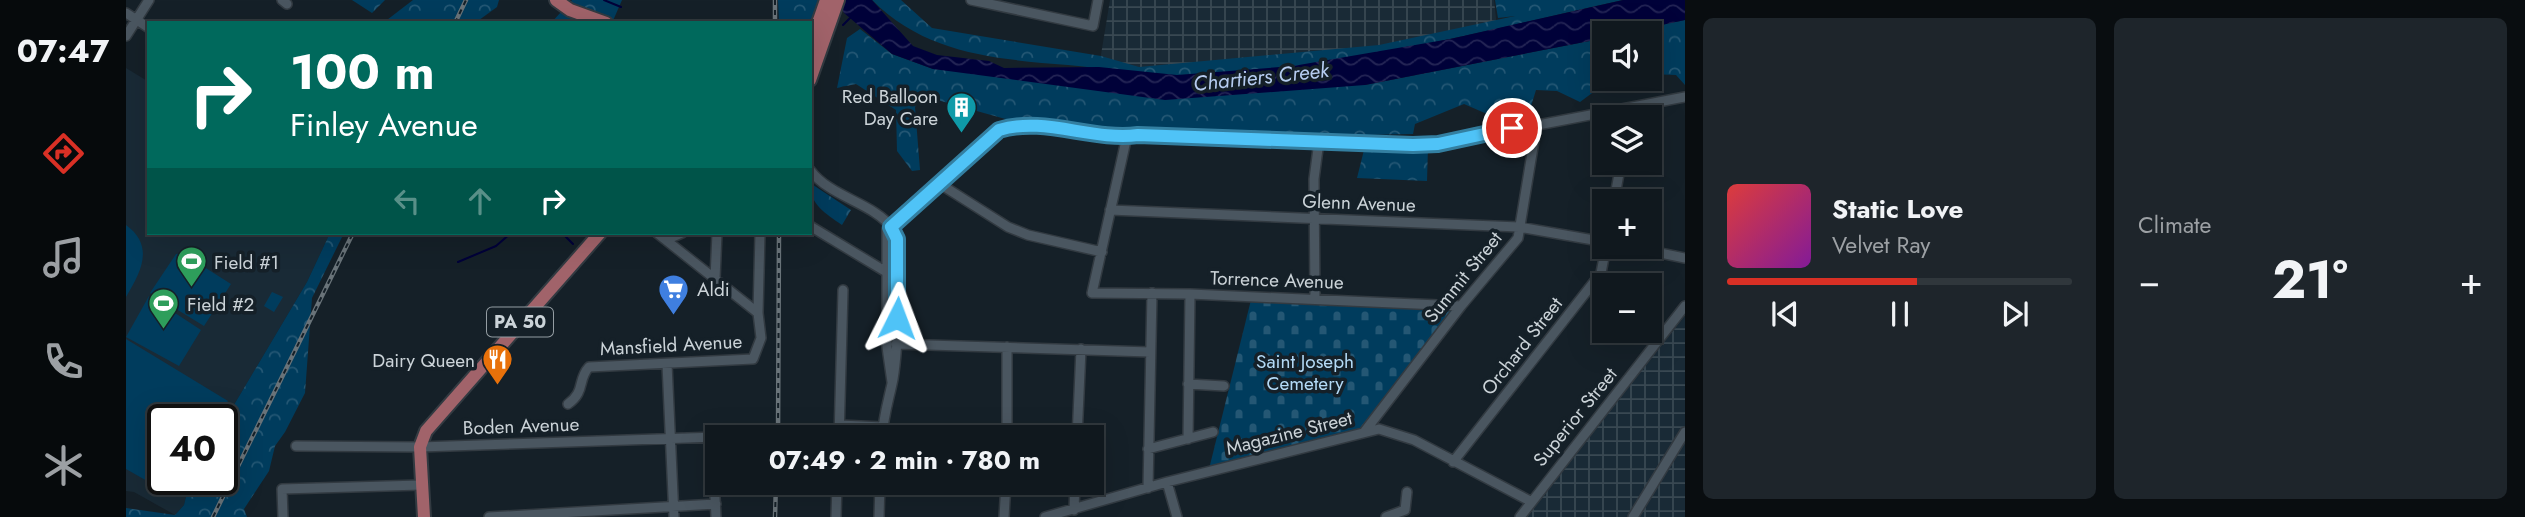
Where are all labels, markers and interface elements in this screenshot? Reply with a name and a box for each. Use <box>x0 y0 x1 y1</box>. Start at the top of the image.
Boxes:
map controls <box>1592 21 1662 343</box>
button: sound <box>1592 21 1662 91</box>
text: 07:47 <box>17 28 109 74</box>
text: 100 m <box>290 37 435 107</box>
icon: right <box>175 49 266 140</box>
water label: Chartiers Creek <box>1192 55 1331 99</box>
place label: Red Balloon Day Care <box>842 83 938 132</box>
building icon: Red Balloon Day Care <box>944 90 978 134</box>
pin <box>1482 98 1542 158</box>
text: Finley Avenue <box>290 102 478 148</box>
button: layers <box>1592 105 1662 175</box>
icon: arrive <box>1493 109 1531 147</box>
icon: directions <box>39 129 88 178</box>
icon: left <box>388 182 426 220</box>
icon: ahead <box>461 182 499 220</box>
icon: right <box>534 182 572 220</box>
street label: Glenn Avenue <box>1302 188 1417 218</box>
button: + <box>1592 189 1662 259</box>
text: Static Love <box>1832 190 1964 228</box>
text: Climate <box>2138 208 2211 242</box>
street label: Summit Street <box>1418 225 1509 328</box>
text: Velvet Ray <box>1832 228 1930 262</box>
icon: music <box>39 233 88 282</box>
text: 21° <box>2272 242 2348 318</box>
sports icon: Field #1 <box>174 245 208 289</box>
place label: Field #1 <box>214 249 279 276</box>
text: − <box>2138 253 2160 308</box>
text: + <box>2460 253 2483 308</box>
street label: Torrence Avenue <box>1210 264 1344 296</box>
supermarket icon: Aldi <box>657 272 691 316</box>
button: − <box>1592 273 1662 343</box>
place label: Aldi <box>697 276 730 303</box>
position arrow <box>860 281 934 355</box>
sports icon: Field #2 <box>147 287 181 331</box>
place label: Field #2 <box>187 291 254 318</box>
street label: Orchard Street <box>1475 291 1569 401</box>
icon: previous <box>1766 295 1804 333</box>
icon: pause <box>1881 295 1919 333</box>
icon: next <box>1996 295 2034 333</box>
road number: PA 50 <box>487 308 553 336</box>
street label: Mansfield Avenue <box>599 328 743 362</box>
icon: phone <box>39 337 88 386</box>
restaurant icon: Dairy Queen <box>481 343 515 387</box>
place label: Dairy Queen <box>372 347 475 374</box>
park label: Saint Joseph Cemetery <box>1256 348 1354 397</box>
street label: Superior Street <box>1527 361 1624 472</box>
speed limit sign: 40 <box>147 404 238 495</box>
street label: Magazine Street <box>1223 404 1355 462</box>
street label: Boden Avenue <box>462 410 580 442</box>
icon: climate <box>39 441 88 490</box>
text: 07:49 · 2 min · 780 m <box>769 441 1040 479</box>

